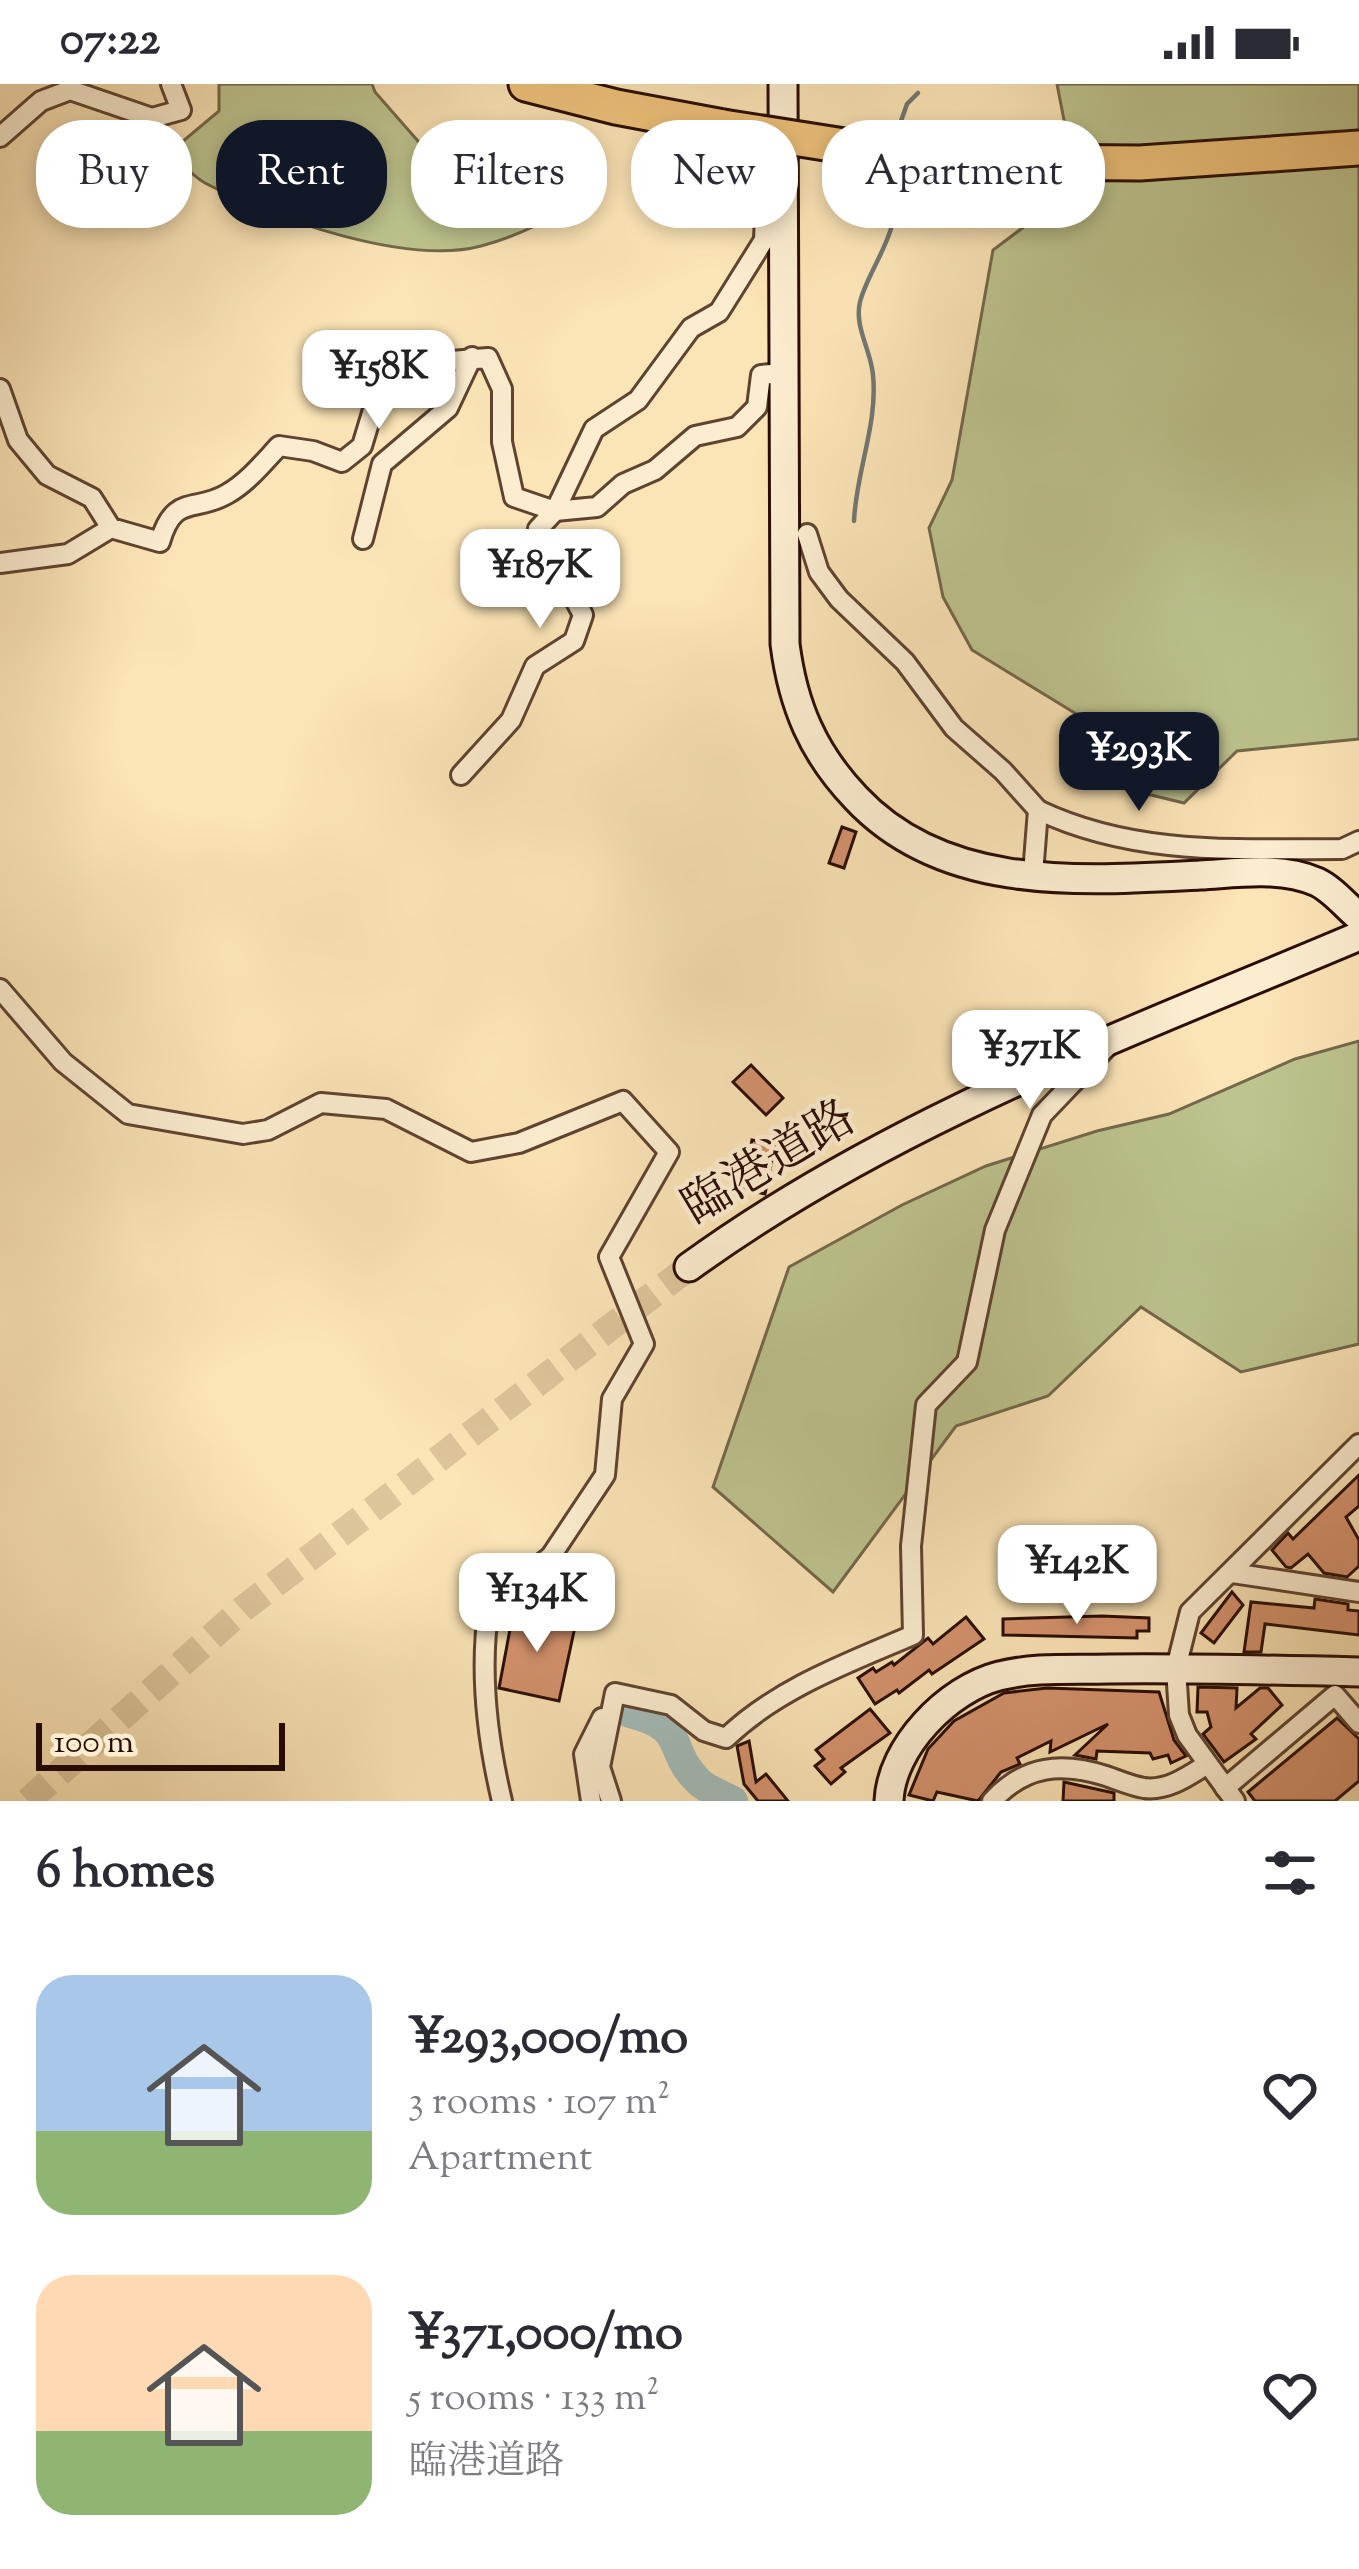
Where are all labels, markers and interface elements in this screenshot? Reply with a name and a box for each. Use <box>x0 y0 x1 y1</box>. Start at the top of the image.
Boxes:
text: 07:22 <box>60 10 160 75</box>
chip: Buy <box>36 120 192 228</box>
chip: Rent <box>216 120 387 228</box>
chip: Filters <box>411 120 607 228</box>
chip: New <box>631 120 798 228</box>
chip: Apartment <box>822 120 1105 228</box>
pin: ¥158K <box>295 330 463 432</box>
text: ¥158K <box>329 341 429 397</box>
pin: ¥187K <box>456 529 624 631</box>
text: ¥187K <box>487 540 593 596</box>
pin: ¥293K <box>1055 712 1223 814</box>
text: ¥293K <box>1086 723 1192 779</box>
pin: ¥371K <box>946 1010 1114 1112</box>
text: ¥371K <box>979 1021 1081 1077</box>
street label: 臨港道路 <box>670 1086 870 1244</box>
pin: ¥142K <box>993 1525 1161 1627</box>
text: ¥142K <box>1025 1536 1129 1592</box>
pin: ¥134K <box>453 1553 621 1655</box>
text: ¥134K <box>486 1564 588 1620</box>
scale bar <box>36 1717 285 1770</box>
text: 100 m <box>54 1720 134 1768</box>
text: 6 homes <box>36 1837 215 1910</box>
icon: filters <box>1257 1840 1323 1906</box>
text: ¥293,000/mo <box>408 2003 688 2076</box>
icon: home <box>132 2023 276 2167</box>
icon: heart <box>1257 2062 1323 2128</box>
text: 3 rooms · 107 m² <box>408 2076 670 2132</box>
text: Apartment <box>408 2132 592 2188</box>
text: ¥371,000/mo <box>408 2299 683 2372</box>
icon: home <box>132 2323 276 2467</box>
icon: heart <box>1257 2362 1323 2428</box>
text: 5 rooms · 133 m² <box>408 2372 659 2428</box>
text: 臨港道路 <box>408 2436 564 2492</box>

